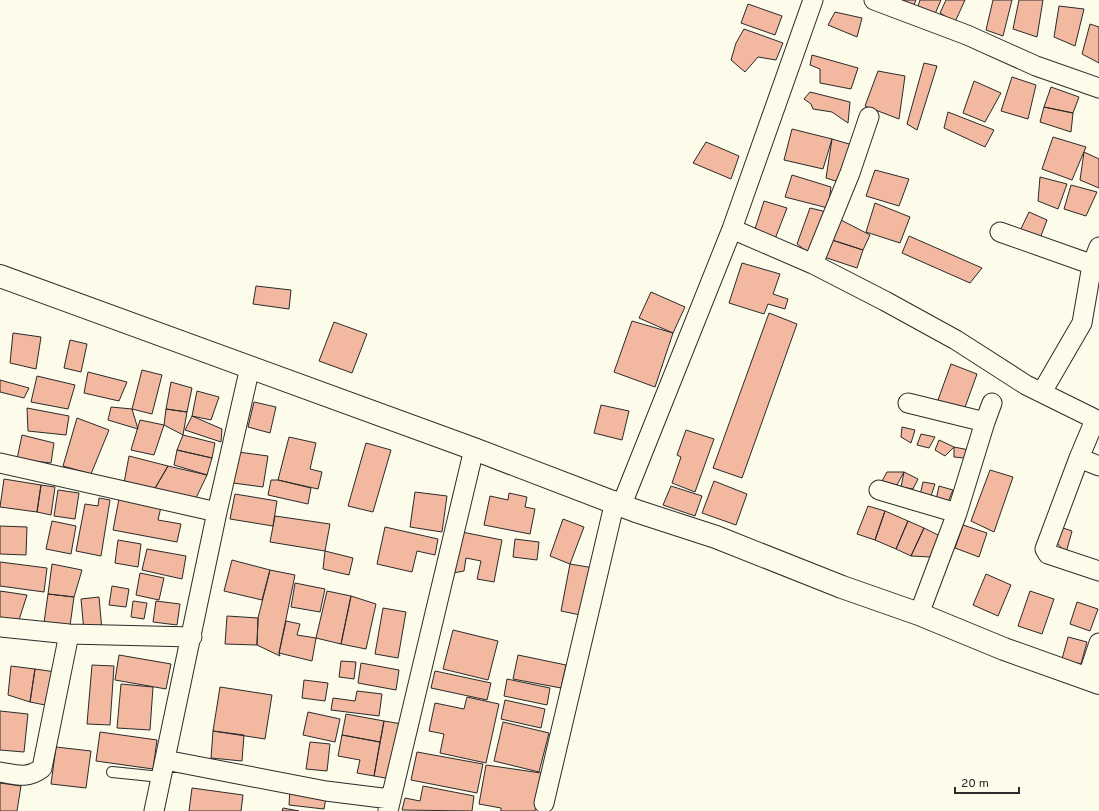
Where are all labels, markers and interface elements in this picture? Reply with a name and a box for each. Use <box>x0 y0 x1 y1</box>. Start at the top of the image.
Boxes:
scale bar <box>955 769 1019 795</box>
text: 20 m <box>961 776 989 792</box>

